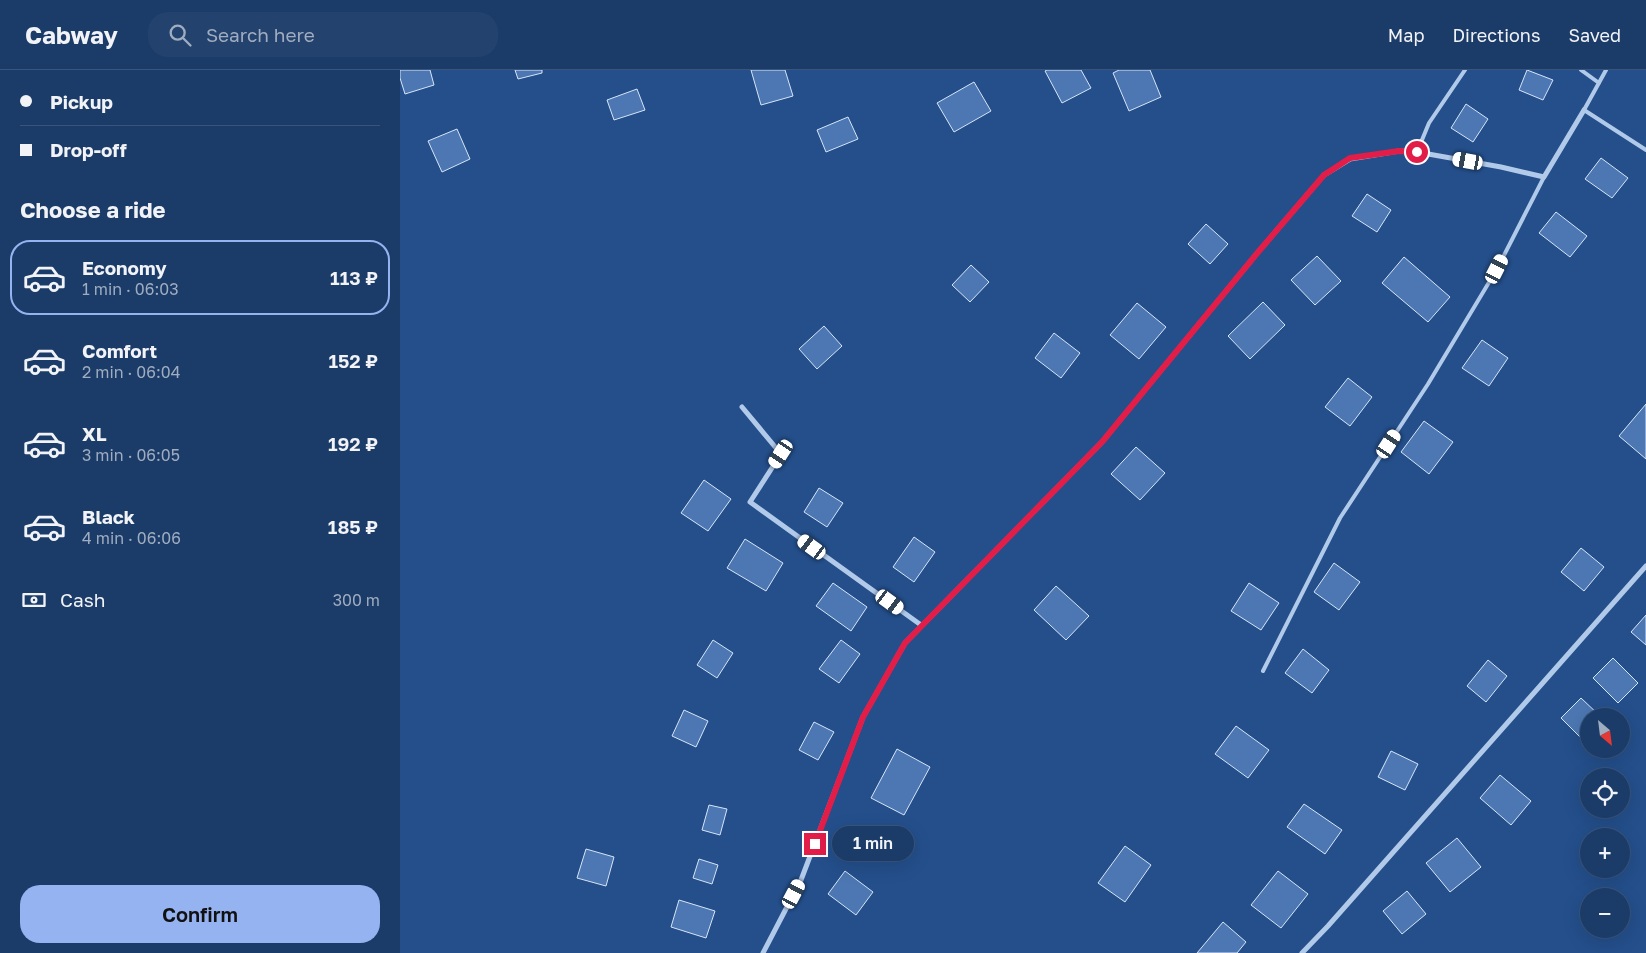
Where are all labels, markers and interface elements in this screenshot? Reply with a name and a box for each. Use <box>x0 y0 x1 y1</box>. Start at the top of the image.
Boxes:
search box <box>148 12 498 57</box>
text: Cabway <box>25 20 118 49</box>
icon: search <box>166 21 194 49</box>
text: Search here <box>206 23 315 46</box>
text: Map <box>1388 24 1424 46</box>
text: Directions <box>1452 24 1540 46</box>
text: Saved <box>1568 24 1621 46</box>
text: Pickup <box>50 90 113 113</box>
text: Drop-off <box>50 138 127 161</box>
route start <box>1406 141 1428 163</box>
car <box>1451 151 1484 171</box>
text: Choose a ride <box>20 196 166 223</box>
car <box>1483 252 1510 286</box>
icon: car <box>22 255 67 300</box>
text: Economy <box>82 256 167 279</box>
text: 113 ₽ <box>330 266 378 289</box>
text: 1 min · 06:03 <box>82 279 179 299</box>
icon: car <box>22 338 67 383</box>
text: Comfort <box>82 339 157 362</box>
text: 152 ₽ <box>328 349 378 372</box>
text: 2 min · 06:04 <box>82 362 180 382</box>
icon: car <box>22 421 67 466</box>
text: XL <box>82 422 107 445</box>
car <box>1374 427 1403 461</box>
text: 192 ₽ <box>328 432 378 455</box>
car <box>766 437 795 471</box>
text: 3 min · 06:05 <box>82 445 180 465</box>
icon: car <box>22 504 67 549</box>
text: Black <box>82 505 135 528</box>
text: 185 ₽ <box>328 515 378 538</box>
text: 4 min · 06:06 <box>82 528 181 548</box>
car <box>795 532 828 562</box>
icon: cash <box>20 586 48 614</box>
car <box>873 587 906 617</box>
text: Cash <box>60 588 105 611</box>
text: 300 m <box>333 590 380 610</box>
north arrow <box>1580 708 1630 758</box>
map controls <box>1580 708 1630 938</box>
button: locate <box>1580 768 1630 818</box>
callout: 1 min <box>832 826 915 862</box>
button: + <box>1580 828 1630 878</box>
route end <box>804 833 826 855</box>
text: 1 min <box>853 833 893 853</box>
car <box>780 877 807 911</box>
button: Confirm <box>20 885 380 943</box>
button: − <box>1580 888 1630 938</box>

